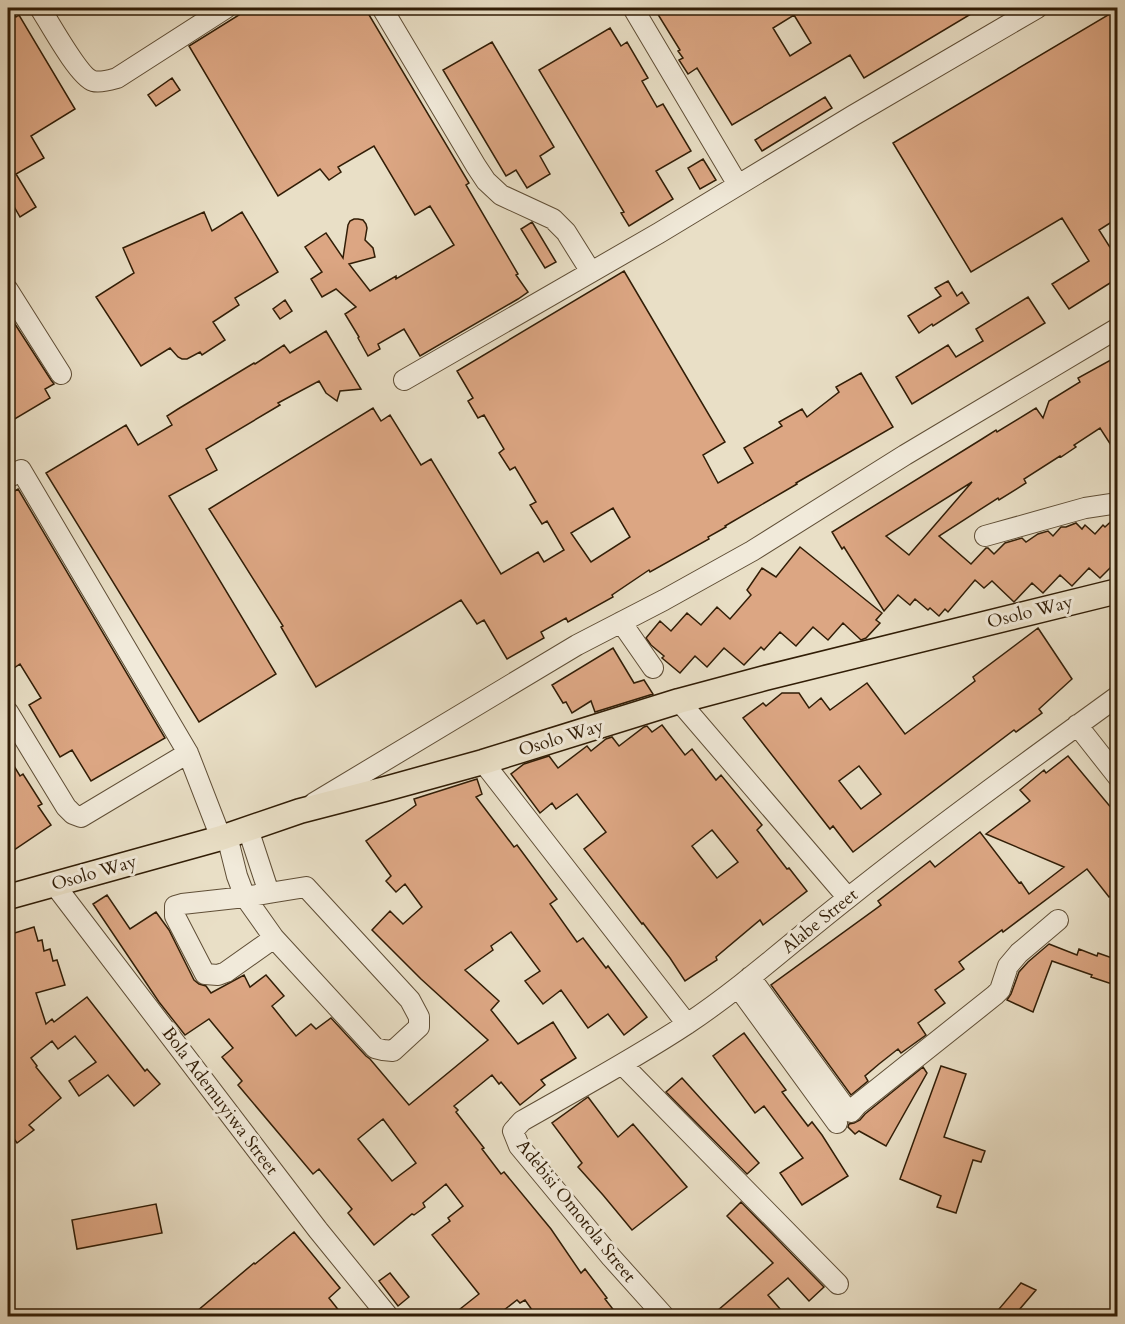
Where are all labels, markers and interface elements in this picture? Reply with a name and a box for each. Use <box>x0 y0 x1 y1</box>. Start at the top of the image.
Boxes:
street label: Osolo Way <box>984 589 1076 635</box>
street label: Osolo Way <box>515 713 607 763</box>
street label: Osolo Way <box>48 849 140 897</box>
street label: Alabe Street <box>777 882 864 959</box>
street label: Bola Ademuyiwa Street <box>156 1022 284 1181</box>
street label: Adebisi Omotola Street <box>510 1134 642 1288</box>

